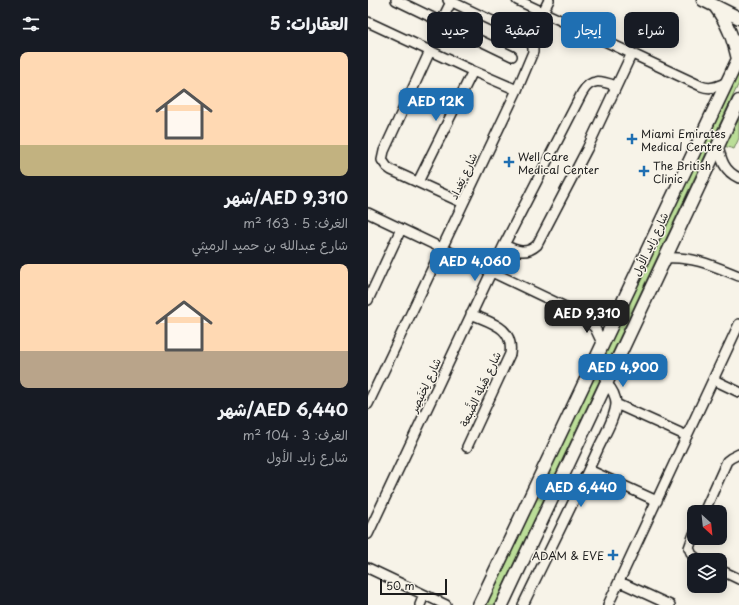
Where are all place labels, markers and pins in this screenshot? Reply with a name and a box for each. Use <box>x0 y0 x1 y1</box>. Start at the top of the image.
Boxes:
pin: AED 12K <box>399 88 473 122</box>
place label: Miami Emirates Medical Centre <box>641 125 726 155</box>
marker: Miami Emirates Medical Centre <box>626 133 638 145</box>
place label: Well Care Medical Center <box>518 148 600 178</box>
marker: Well Care Medical Center <box>503 156 515 168</box>
place label: The British Clinic <box>653 157 711 187</box>
marker: The British Clinic <box>638 165 650 177</box>
pin: AED 4,060 <box>429 248 521 282</box>
pin: AED 9,310 <box>541 300 633 334</box>
pin: AED 4,900 <box>577 354 669 388</box>
pin: AED 6,440 <box>535 474 627 508</box>
place label: ADAM & EVE <box>532 547 604 564</box>
marker: ADAM & EVE <box>607 549 619 561</box>

